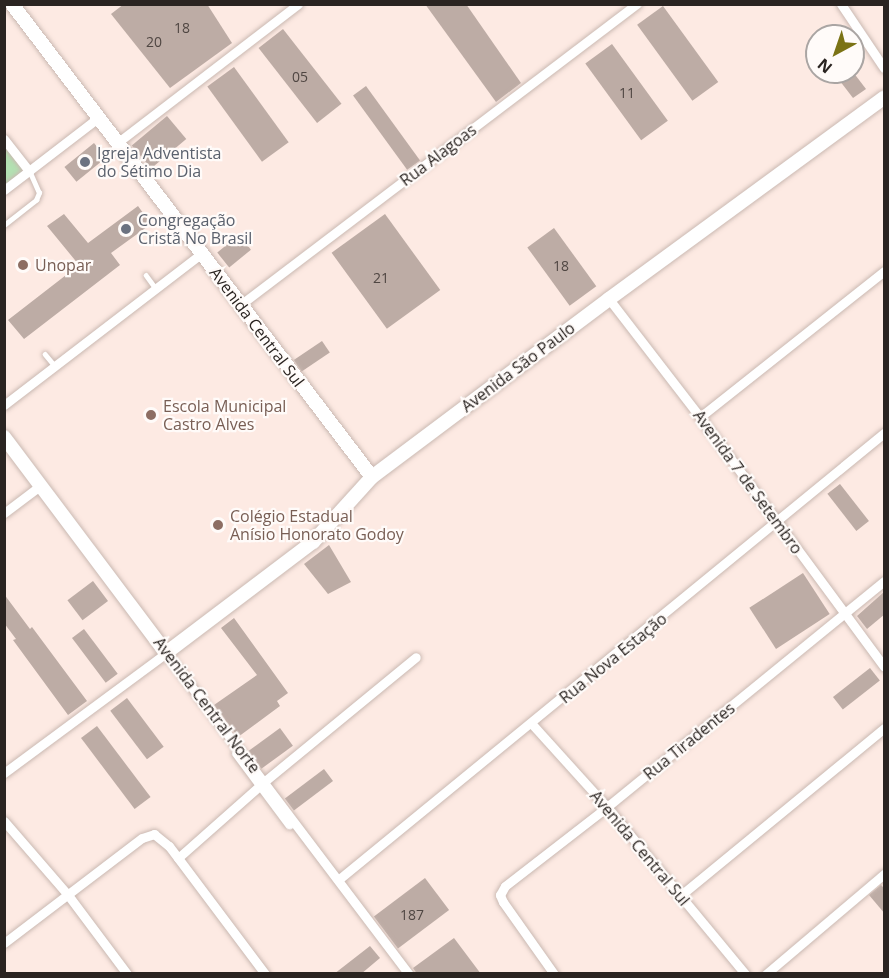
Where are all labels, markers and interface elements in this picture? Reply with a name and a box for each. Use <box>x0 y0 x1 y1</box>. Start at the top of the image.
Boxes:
house number: 18 <box>174 20 190 36</box>
north arrow <box>805 24 865 84</box>
house number: 20 <box>146 34 162 50</box>
text: N <box>813 54 837 79</box>
house number: 05 <box>292 69 308 85</box>
house number: 11 <box>619 85 635 101</box>
street label: Rua Alagoas <box>396 120 480 190</box>
place label: Igreja Adventista do Sétimo Dia <box>97 143 221 181</box>
marker: Igreja Adventista do Sétimo Dia <box>78 155 92 169</box>
place label: Congregação Cristã No Brasil <box>138 210 252 248</box>
marker: Congregação Cristã No Brasil <box>119 222 133 236</box>
place label: Unopar <box>35 255 91 275</box>
marker: Unopar <box>16 258 30 272</box>
house number: 18 <box>553 258 569 274</box>
street label: Avenida Central Sul <box>206 263 308 391</box>
house number: 21 <box>373 270 389 286</box>
street label: Avenida São Paulo <box>457 318 579 416</box>
place label: Escola Municipal Castro Alves <box>163 396 286 434</box>
street label: Avenida 7 de Setembro <box>689 406 807 558</box>
marker: Escola Municipal Castro Alves <box>144 408 158 422</box>
place label: Colégio Estadual Anísio Honorato Godoy <box>230 506 404 544</box>
marker: Colégio Estadual Anísio Honorato Godoy <box>211 518 225 532</box>
street label: Rua Nova Estação <box>555 609 671 707</box>
street label: Avenida Central Norte <box>150 633 264 777</box>
street label: Rua Tiradentes <box>639 698 739 784</box>
street label: Avenida Central Sul <box>586 786 694 910</box>
house number: 187 <box>400 907 424 923</box>

